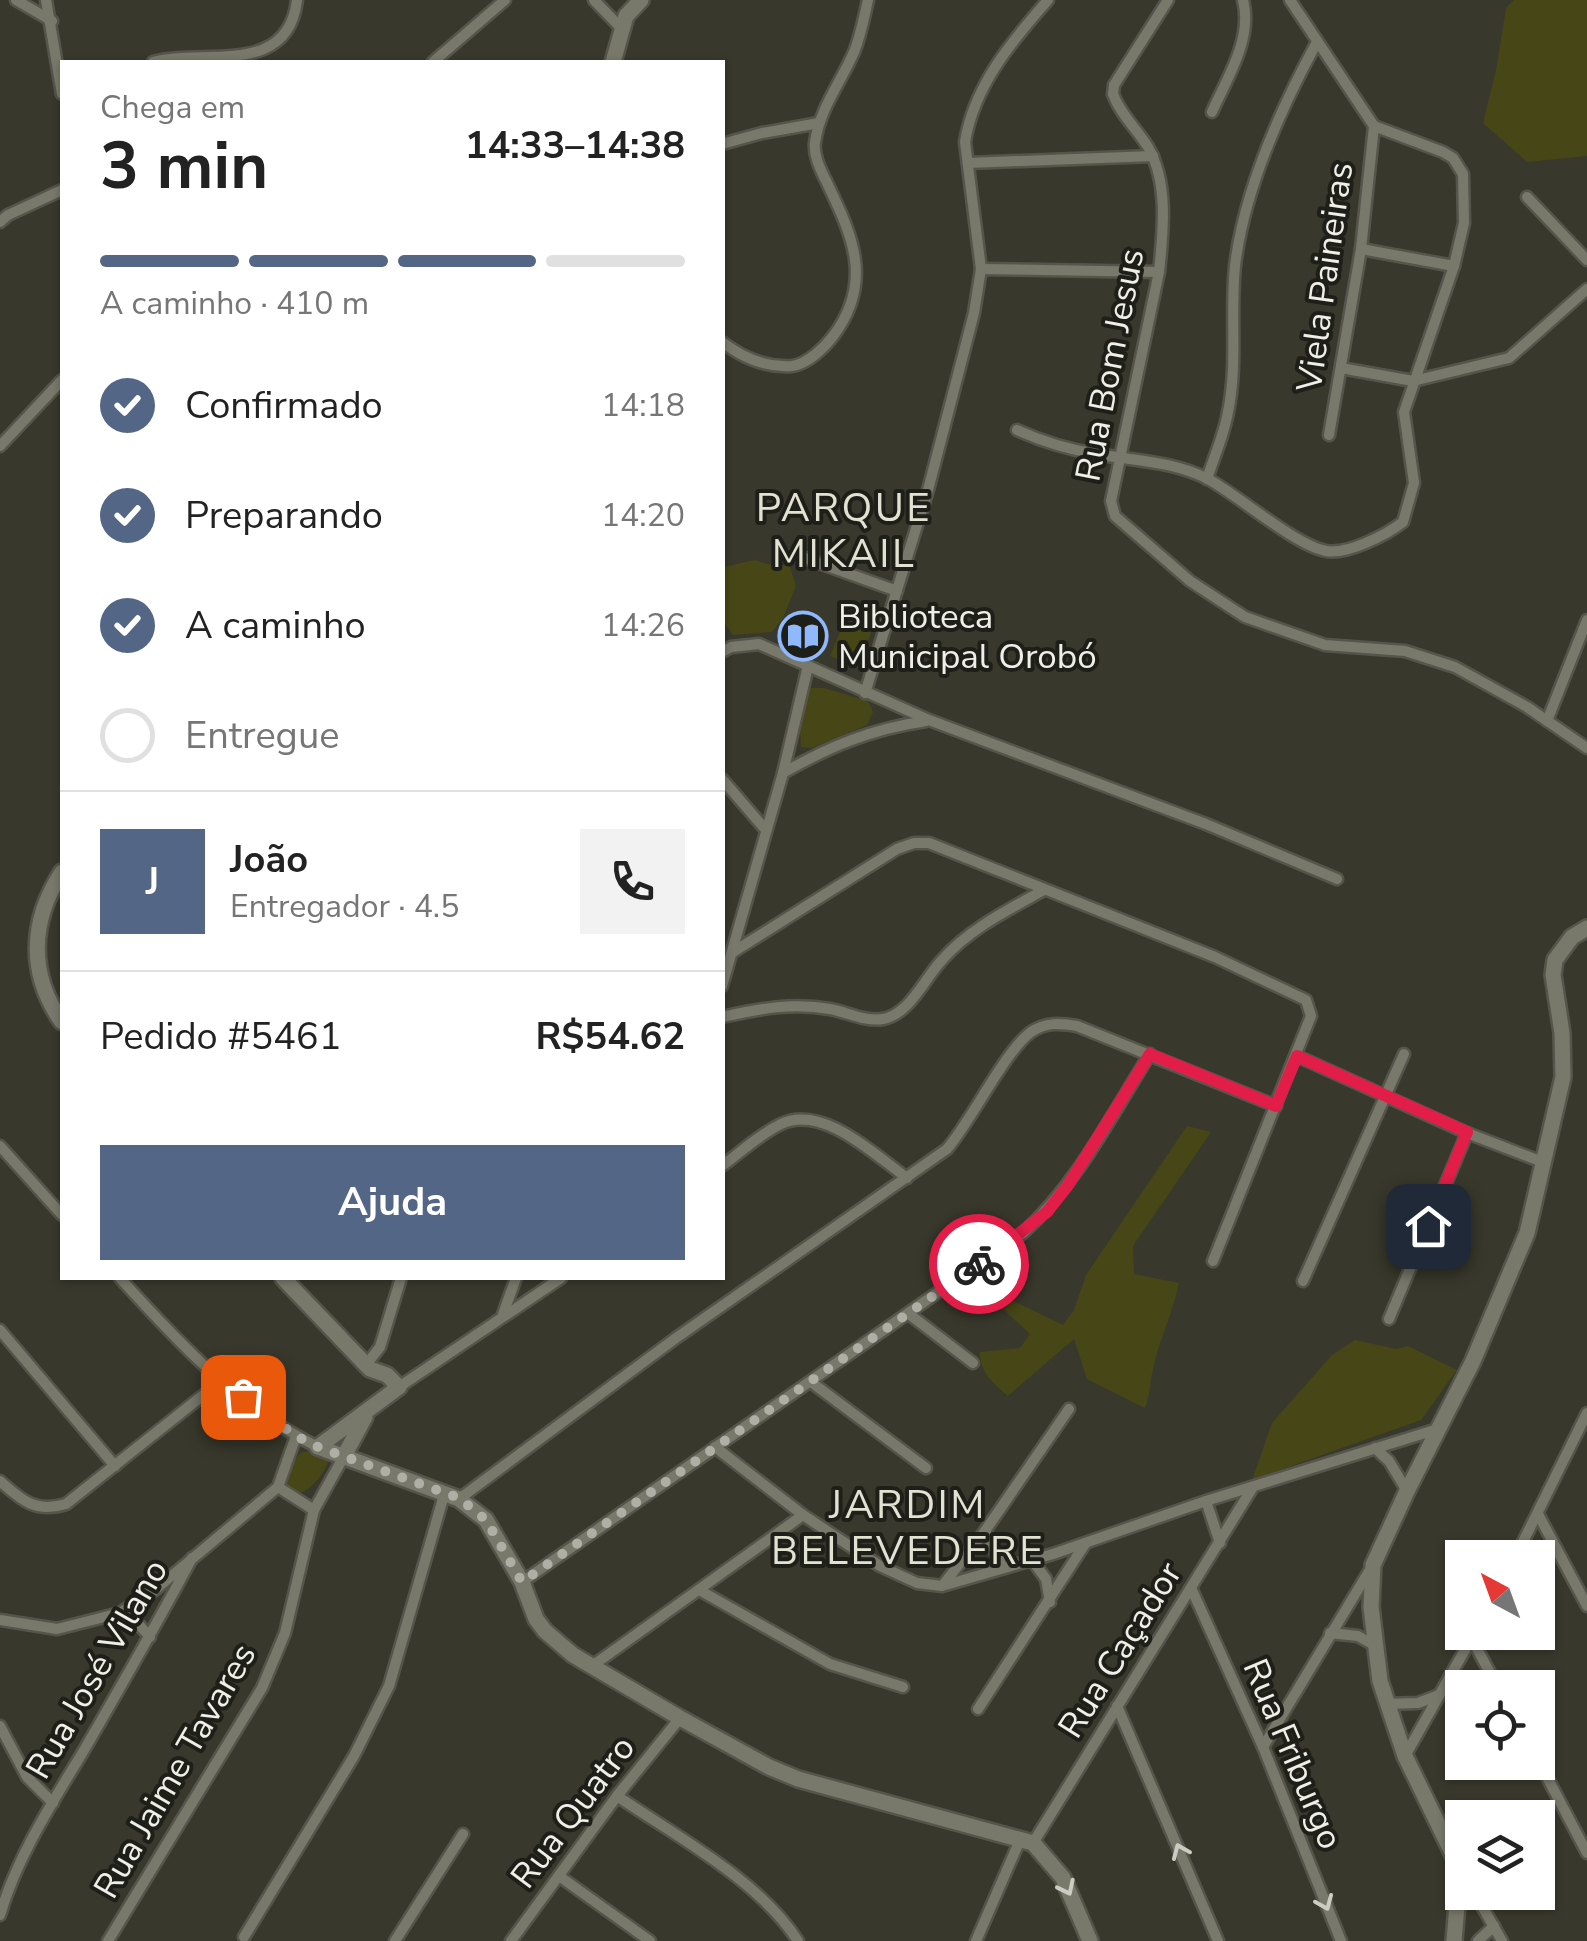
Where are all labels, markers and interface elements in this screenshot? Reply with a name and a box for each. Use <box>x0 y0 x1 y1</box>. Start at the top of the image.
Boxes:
text: Chega em <box>100 86 245 129</box>
text: 14:33–14:38 <box>465 120 685 171</box>
text: 3 min <box>100 122 268 211</box>
street label: Viela Paineiras <box>1286 159 1364 396</box>
street label: Rua Bom Jesus <box>1064 245 1156 485</box>
text: A caminho · 410 m <box>100 282 369 325</box>
icon: check <box>100 378 155 433</box>
text: Confirmado <box>185 380 383 431</box>
text: 14:18 <box>601 384 685 427</box>
district label: PARQUE MIKAIL <box>756 481 932 581</box>
icon: check <box>100 488 155 543</box>
text: Preparando <box>185 490 383 541</box>
text: 14:20 <box>601 494 685 537</box>
place label: Biblioteca Municipal Orobó <box>838 593 1097 680</box>
icon: check <box>100 598 155 653</box>
text: A caminho <box>185 600 366 651</box>
text: 14:26 <box>601 604 685 647</box>
library icon: Biblioteca Municipal Orobó <box>777 610 829 662</box>
text: Entregue <box>185 710 339 761</box>
button: phone <box>580 829 685 934</box>
text: João <box>230 834 308 885</box>
text: J <box>146 856 159 907</box>
text: Entregador · 4.5 <box>230 885 459 928</box>
text: Pedido #5461 <box>100 1011 341 1062</box>
text: R$54.62 <box>536 1011 685 1062</box>
button: Ajuda <box>100 1145 685 1260</box>
pin <box>1386 1184 1471 1269</box>
icon: home <box>1401 1199 1456 1254</box>
courier <box>929 1214 1029 1314</box>
icon: bike <box>952 1237 1007 1292</box>
pin <box>201 1355 286 1440</box>
icon: bag <box>216 1370 271 1425</box>
district label: JARDIM BELEVEDERE <box>771 1478 1045 1578</box>
north arrow <box>1445 1540 1555 1650</box>
map controls <box>1445 1540 1555 1910</box>
street label: Rua José Vilano <box>15 1551 179 1787</box>
street label: Rua Caçador <box>1047 1553 1193 1747</box>
street label: Rua Jaime Tavares <box>83 1635 267 1907</box>
street label: Rua Friburgo <box>1232 1652 1354 1856</box>
button: locate <box>1445 1670 1555 1780</box>
street label: Rua Quatro <box>500 1726 646 1898</box>
button: layers <box>1445 1800 1555 1910</box>
one-way arrow <box>1172 1844 1192 1862</box>
one-way arrow <box>1055 1878 1074 1896</box>
one-way arrow <box>1313 1893 1333 1911</box>

